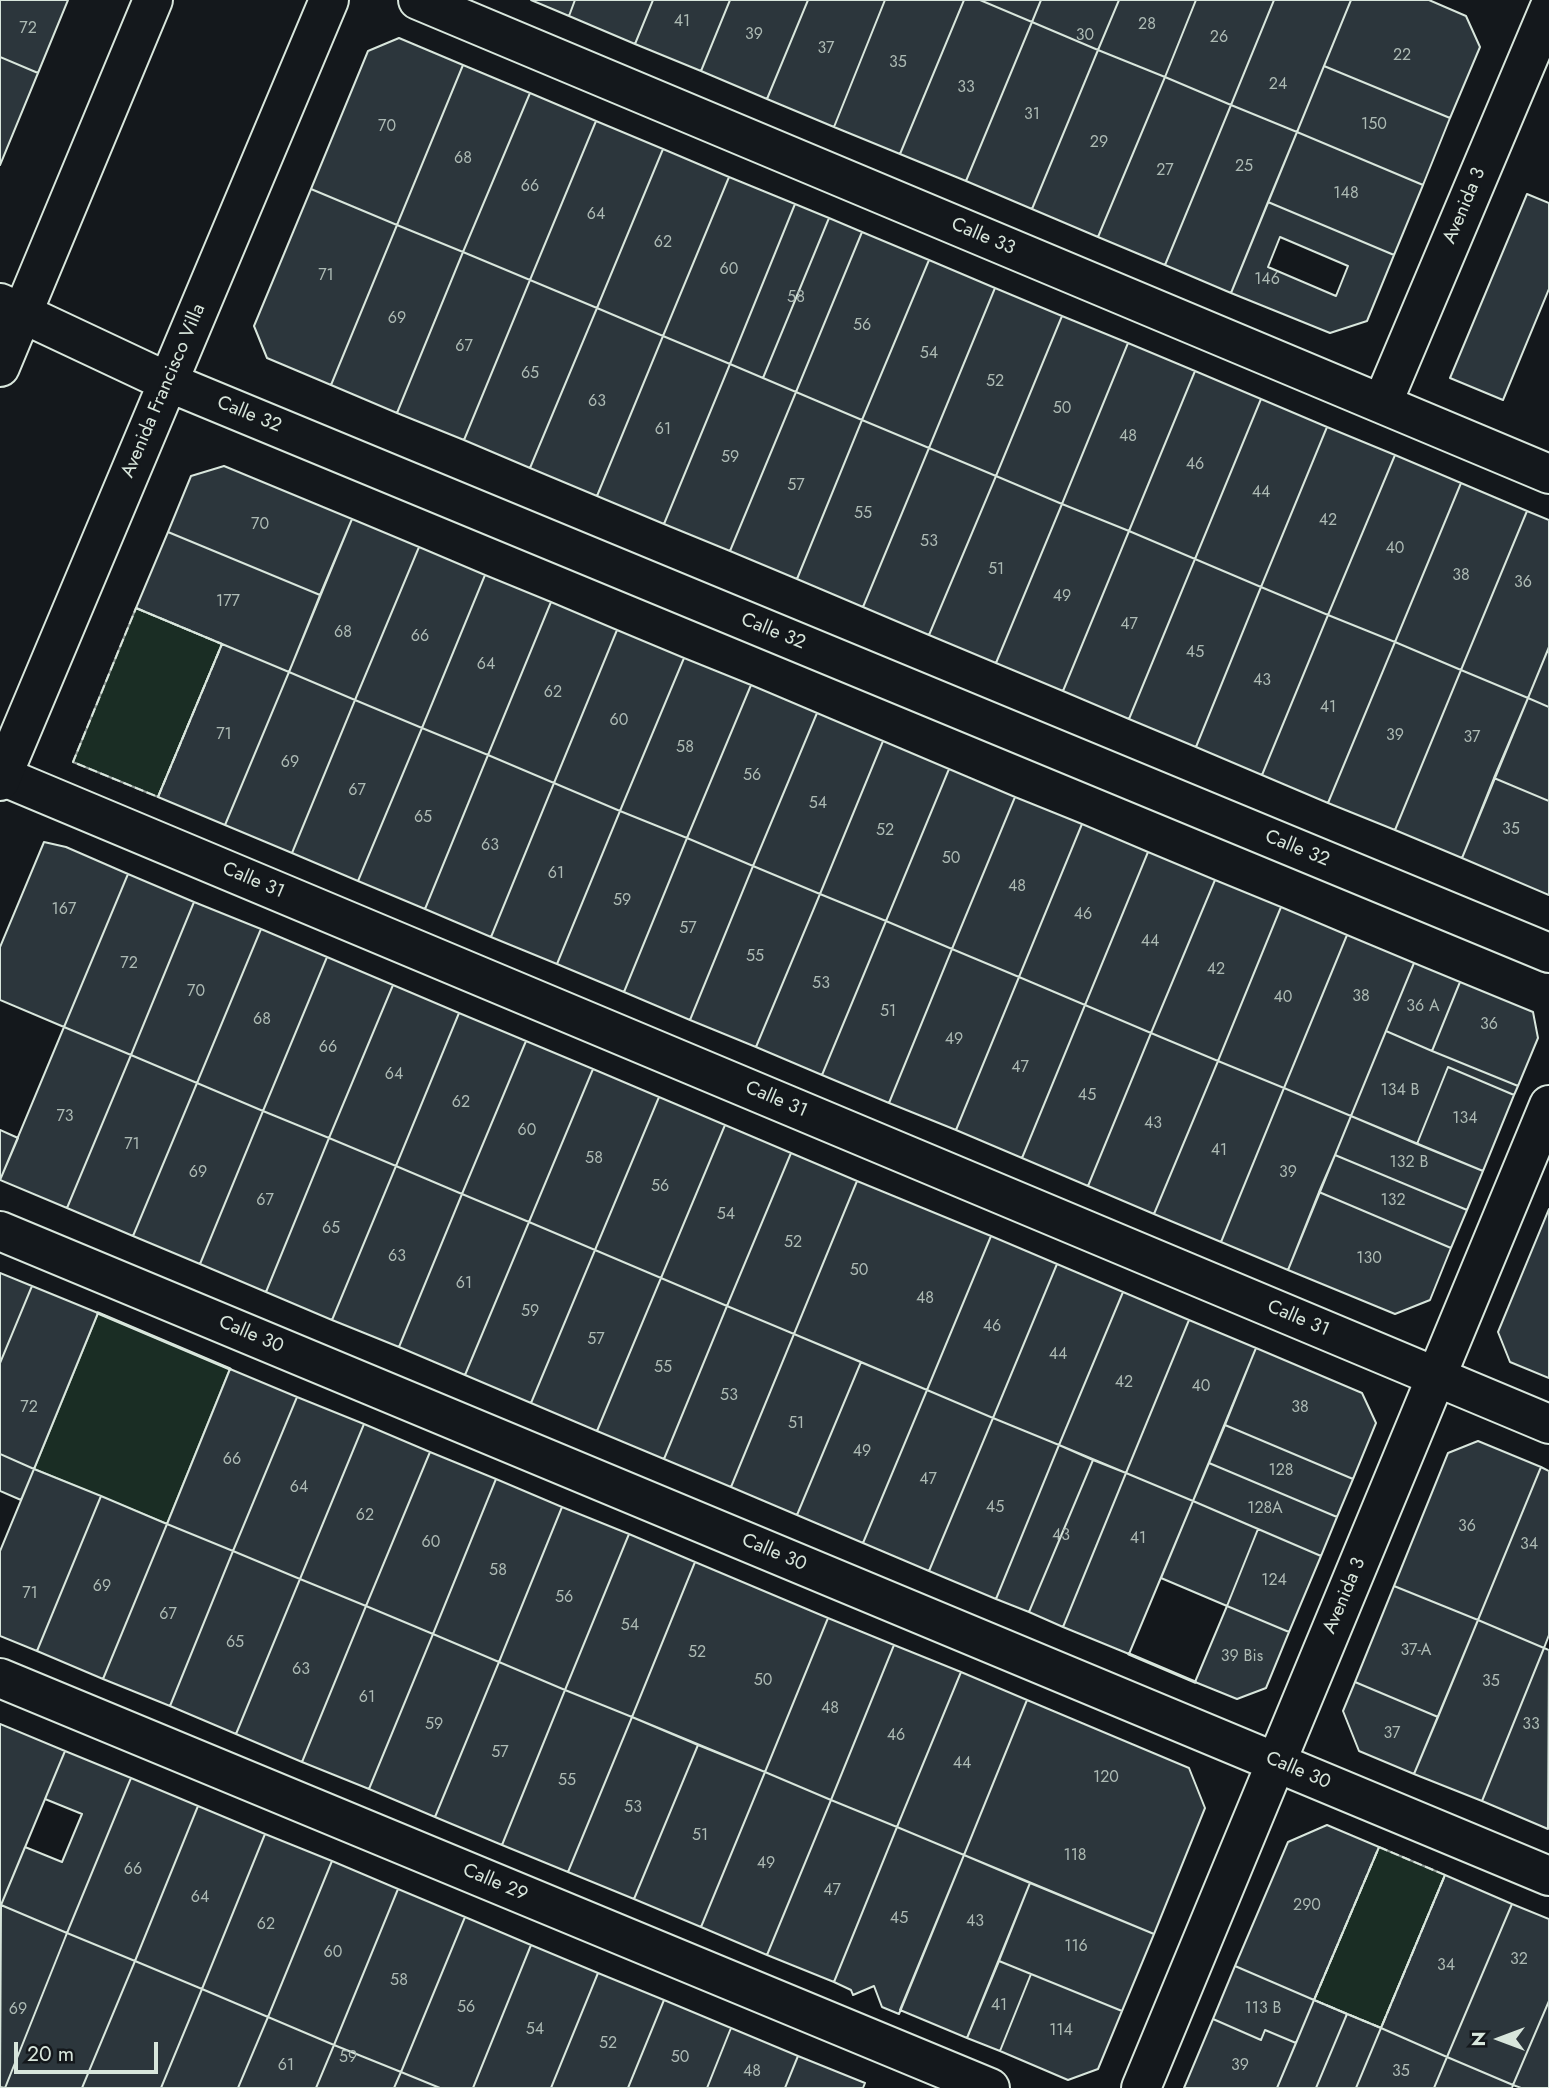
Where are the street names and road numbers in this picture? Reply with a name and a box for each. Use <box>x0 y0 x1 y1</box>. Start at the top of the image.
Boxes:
street label: Avenida 3 <box>1439 165 1491 247</box>
street label: Calle 33 <box>948 213 1018 261</box>
street label: Avenida Francisco Villa <box>117 300 211 482</box>
street label: Calle 32 <box>213 392 285 438</box>
street label: Calle 32 <box>737 609 809 655</box>
street label: Calle 32 <box>1261 826 1333 872</box>
street label: Calle 31 <box>218 858 288 904</box>
street label: Calle 31 <box>741 1077 811 1123</box>
street label: Calle 31 <box>1263 1296 1333 1342</box>
street label: Calle 30 <box>215 1311 287 1359</box>
street label: Calle 30 <box>738 1529 810 1577</box>
street label: Avenida 3 <box>1319 1555 1371 1637</box>
street label: Calle 30 <box>1262 1747 1334 1795</box>
street label: Calle 29 <box>459 1859 531 1907</box>

